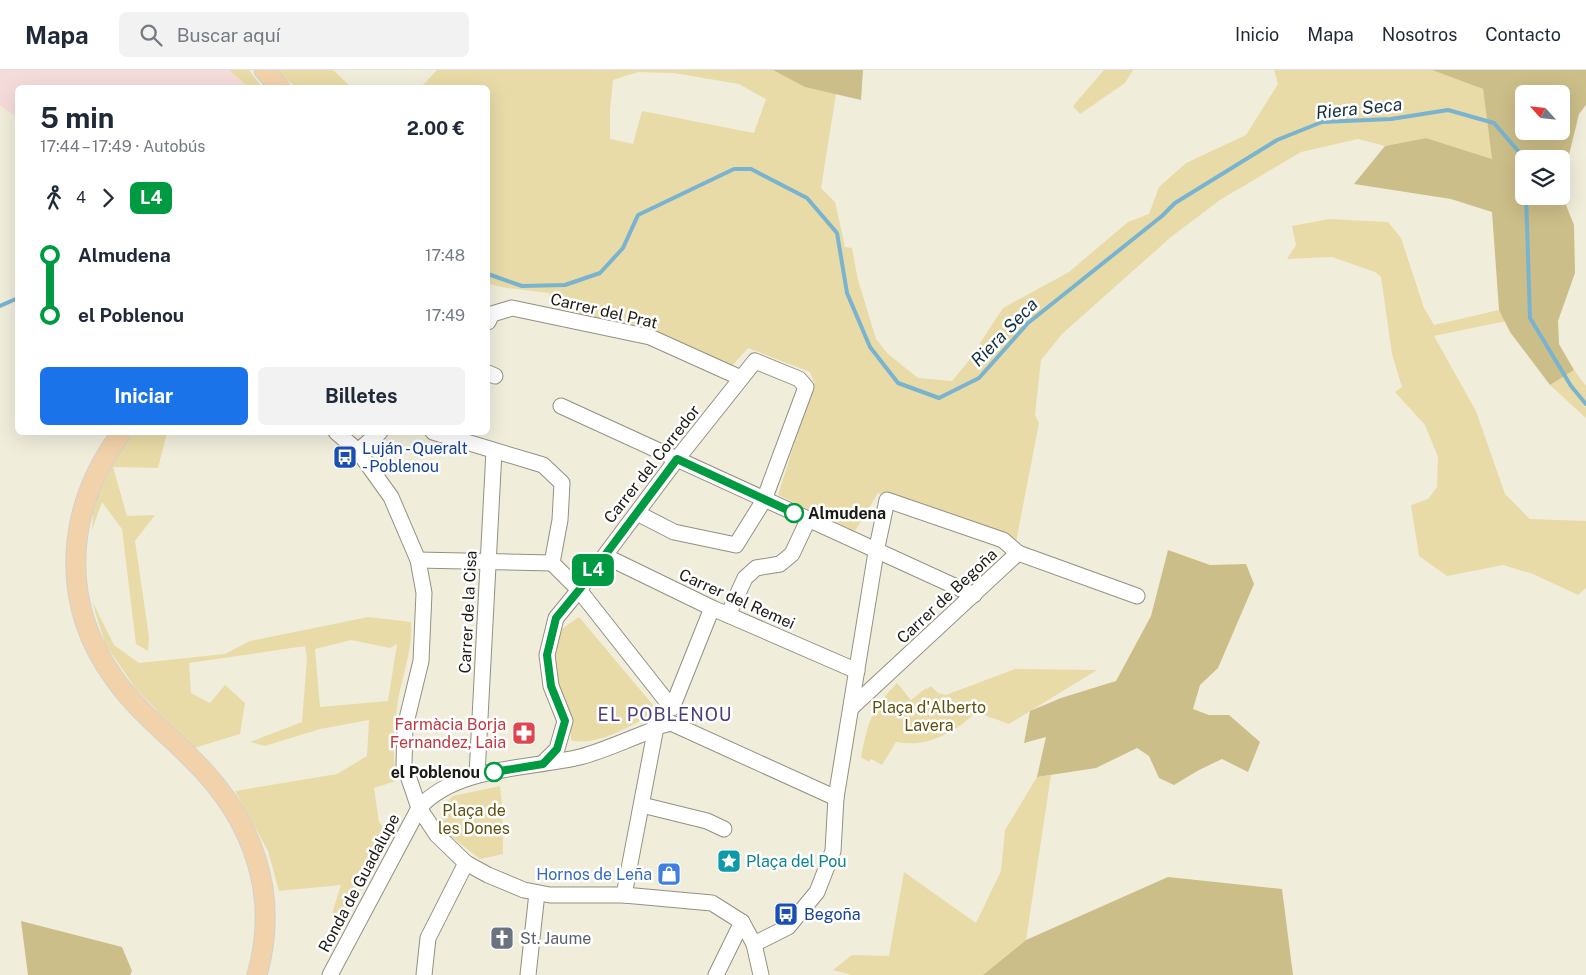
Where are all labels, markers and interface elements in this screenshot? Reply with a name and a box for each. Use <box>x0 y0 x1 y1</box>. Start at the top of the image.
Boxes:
search box <box>119 12 469 57</box>
text: Mapa <box>25 21 89 49</box>
icon: search <box>137 21 165 49</box>
text: Buscar aquí <box>177 24 280 46</box>
text: Inicio <box>1235 24 1279 45</box>
text: Mapa <box>1307 24 1354 45</box>
text: Nosotros <box>1382 24 1457 45</box>
text: Contacto <box>1485 24 1561 45</box>
north arrow <box>1515 85 1570 140</box>
map controls <box>1515 85 1570 205</box>
water label: Riera Seca <box>1315 93 1403 123</box>
text: 5 min <box>40 101 114 134</box>
text: 2.00 € <box>407 117 465 139</box>
text: 17:44 – 17:49 · Autobús <box>40 137 205 156</box>
button: layers <box>1515 150 1570 205</box>
icon: walk <box>40 184 68 212</box>
icon: forward <box>94 184 122 212</box>
text: L4 <box>140 187 162 208</box>
text: 4 <box>76 188 86 207</box>
text: Almudena <box>78 244 171 266</box>
text: 17:48 <box>425 246 465 265</box>
street label: Carrer del Prat <box>549 289 659 333</box>
water label: Riera Seca <box>966 294 1042 370</box>
text: el Poblenou <box>78 304 184 326</box>
text: 17:49 <box>425 306 465 325</box>
button: Iniciar <box>40 367 248 425</box>
button: Billetes <box>258 367 465 425</box>
street label: Carrer del Corredor <box>600 401 704 527</box>
place label: Luján - Queralt - Poblenou <box>362 439 468 476</box>
bus stop icon: Luján - Queralt - Poblenou <box>332 444 358 470</box>
marker: Almudena <box>784 503 804 523</box>
place label: Almudena <box>808 504 886 523</box>
street label: Carrer de Begoña <box>893 545 1001 647</box>
street label: Carrer de la Cisa <box>455 550 481 674</box>
line badge: L4 <box>570 554 616 586</box>
text: L4 <box>582 559 604 580</box>
street label: Carrer del Remei <box>676 565 798 633</box>
park label: Plaça d'Alberto Lavera <box>872 698 986 735</box>
district label: EL POBLENOU <box>598 704 732 725</box>
place label: Farmàcia Borja Fernandez, Laia <box>390 715 506 752</box>
pharmacy icon: Farmàcia Borja Fernandez, Laia <box>511 720 537 746</box>
marker: el Poblenou <box>484 762 504 782</box>
place label: el Poblenou <box>391 763 480 782</box>
park label: Plaça de les Dones <box>438 801 510 838</box>
street label: Ronda de Guadalupe <box>314 810 404 956</box>
place icon: Plaça del Pou <box>716 848 742 874</box>
place label: Plaça del Pou <box>746 852 847 871</box>
shop icon: Hornos de Leña <box>656 861 682 887</box>
place label: Hornos de Leña <box>536 865 652 884</box>
bus stop icon: Begoña <box>773 901 799 927</box>
place label: Begoña <box>804 905 861 924</box>
church icon: St. Jaume <box>489 925 515 951</box>
place label: St. Jaume <box>520 929 591 948</box>

